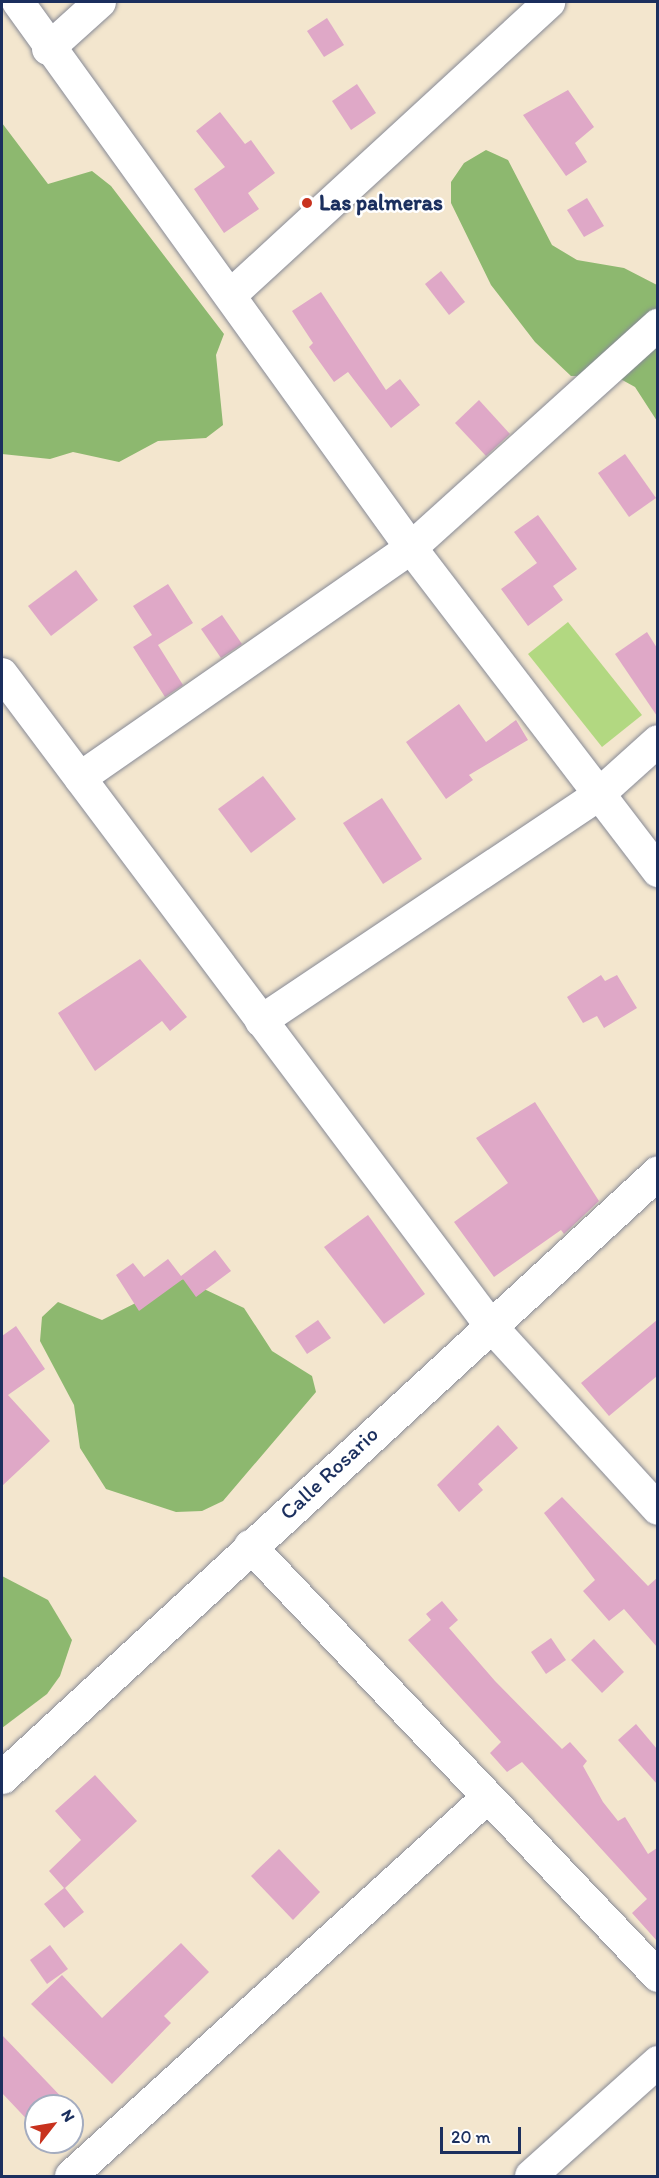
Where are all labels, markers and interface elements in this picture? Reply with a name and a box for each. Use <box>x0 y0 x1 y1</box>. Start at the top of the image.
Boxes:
place label: Las palmeras <box>319 190 445 216</box>
marker: Las palmeras <box>300 196 314 210</box>
street label: Calle Rosario <box>275 1421 383 1525</box>
north arrow <box>24 2094 84 2154</box>
text: N <box>57 2106 79 2125</box>
scale bar <box>443 2115 524 2153</box>
text: 20 m <box>451 2126 491 2148</box>

